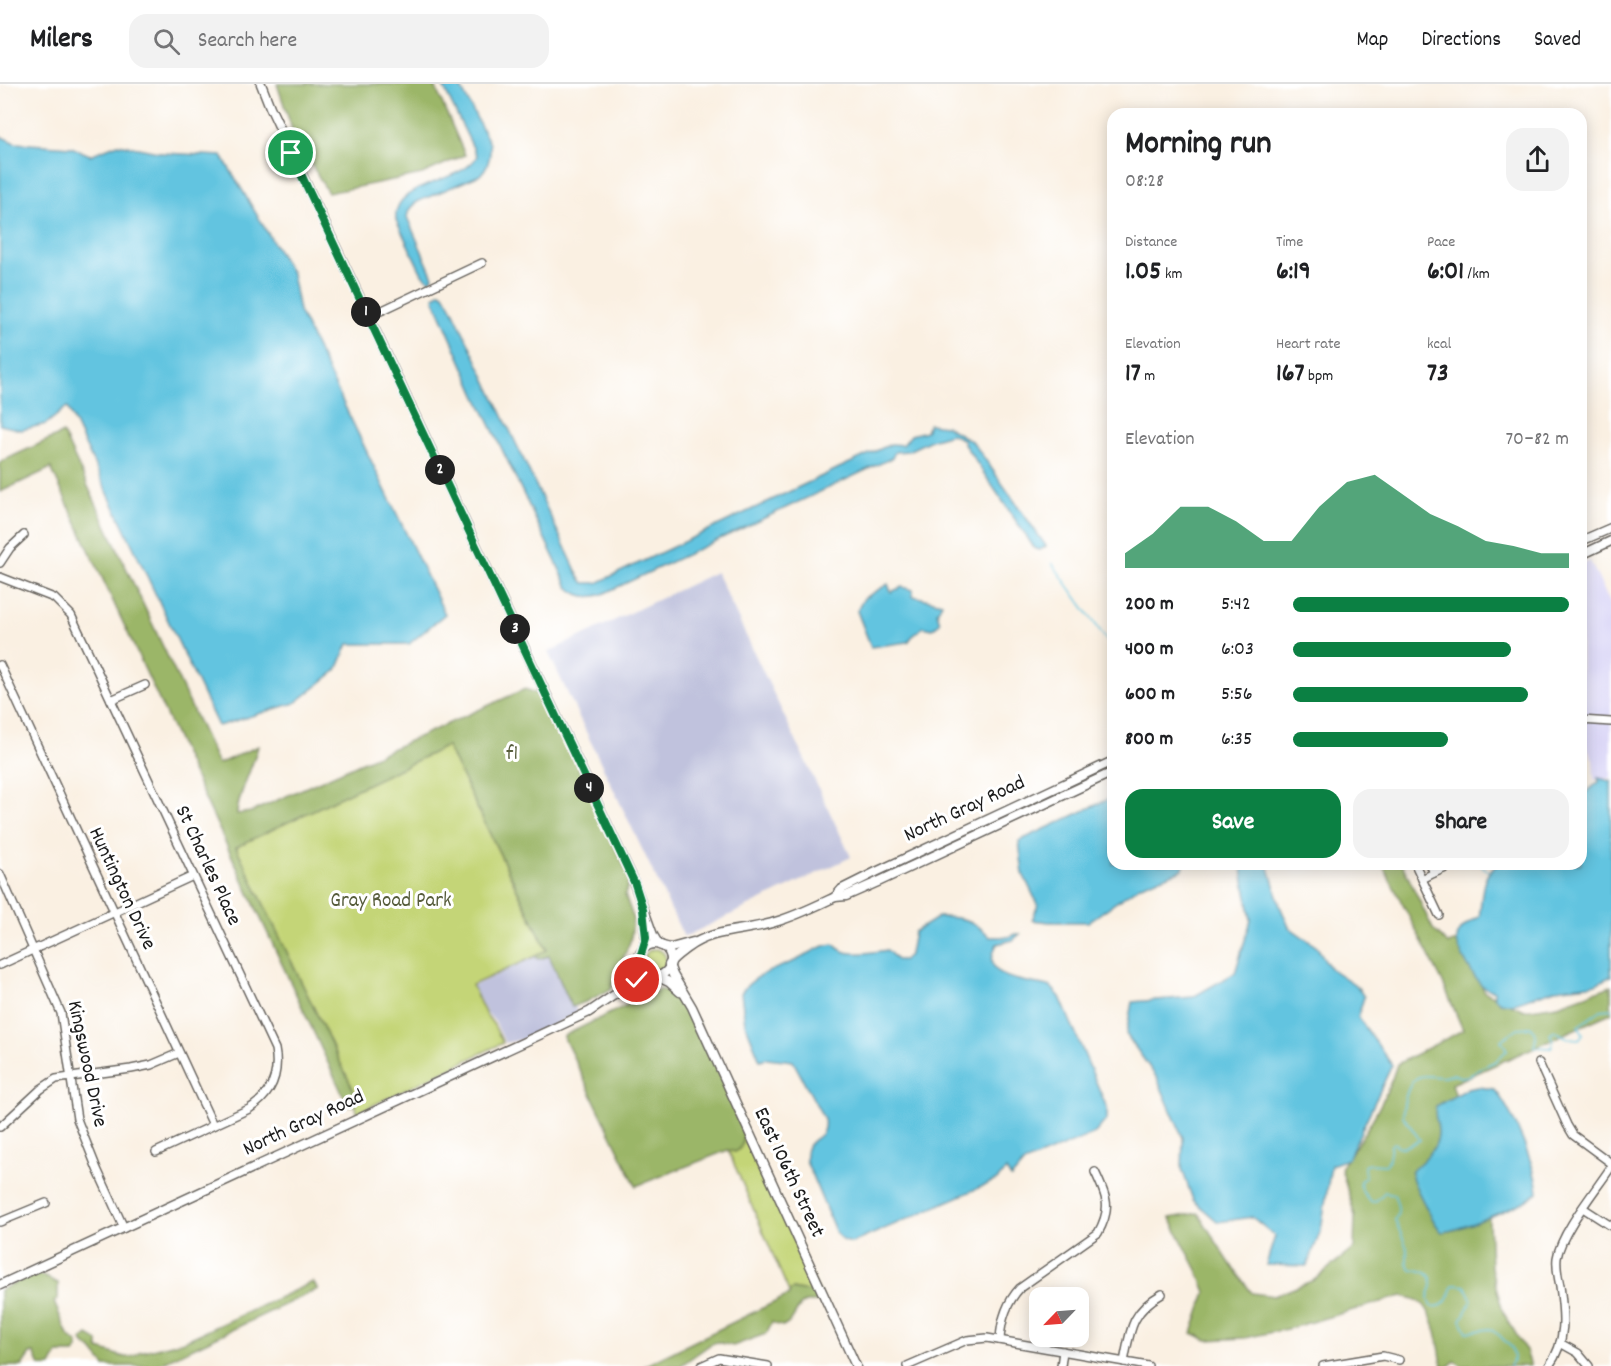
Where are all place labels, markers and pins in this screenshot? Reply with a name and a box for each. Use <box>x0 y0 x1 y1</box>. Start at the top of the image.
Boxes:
pin <box>265 127 316 178</box>
pin: 1 <box>351 297 381 327</box>
pin: 2 <box>425 455 455 485</box>
pin: 3 <box>500 614 530 644</box>
pin: 4 <box>574 773 604 803</box>
pin <box>611 954 662 1005</box>

